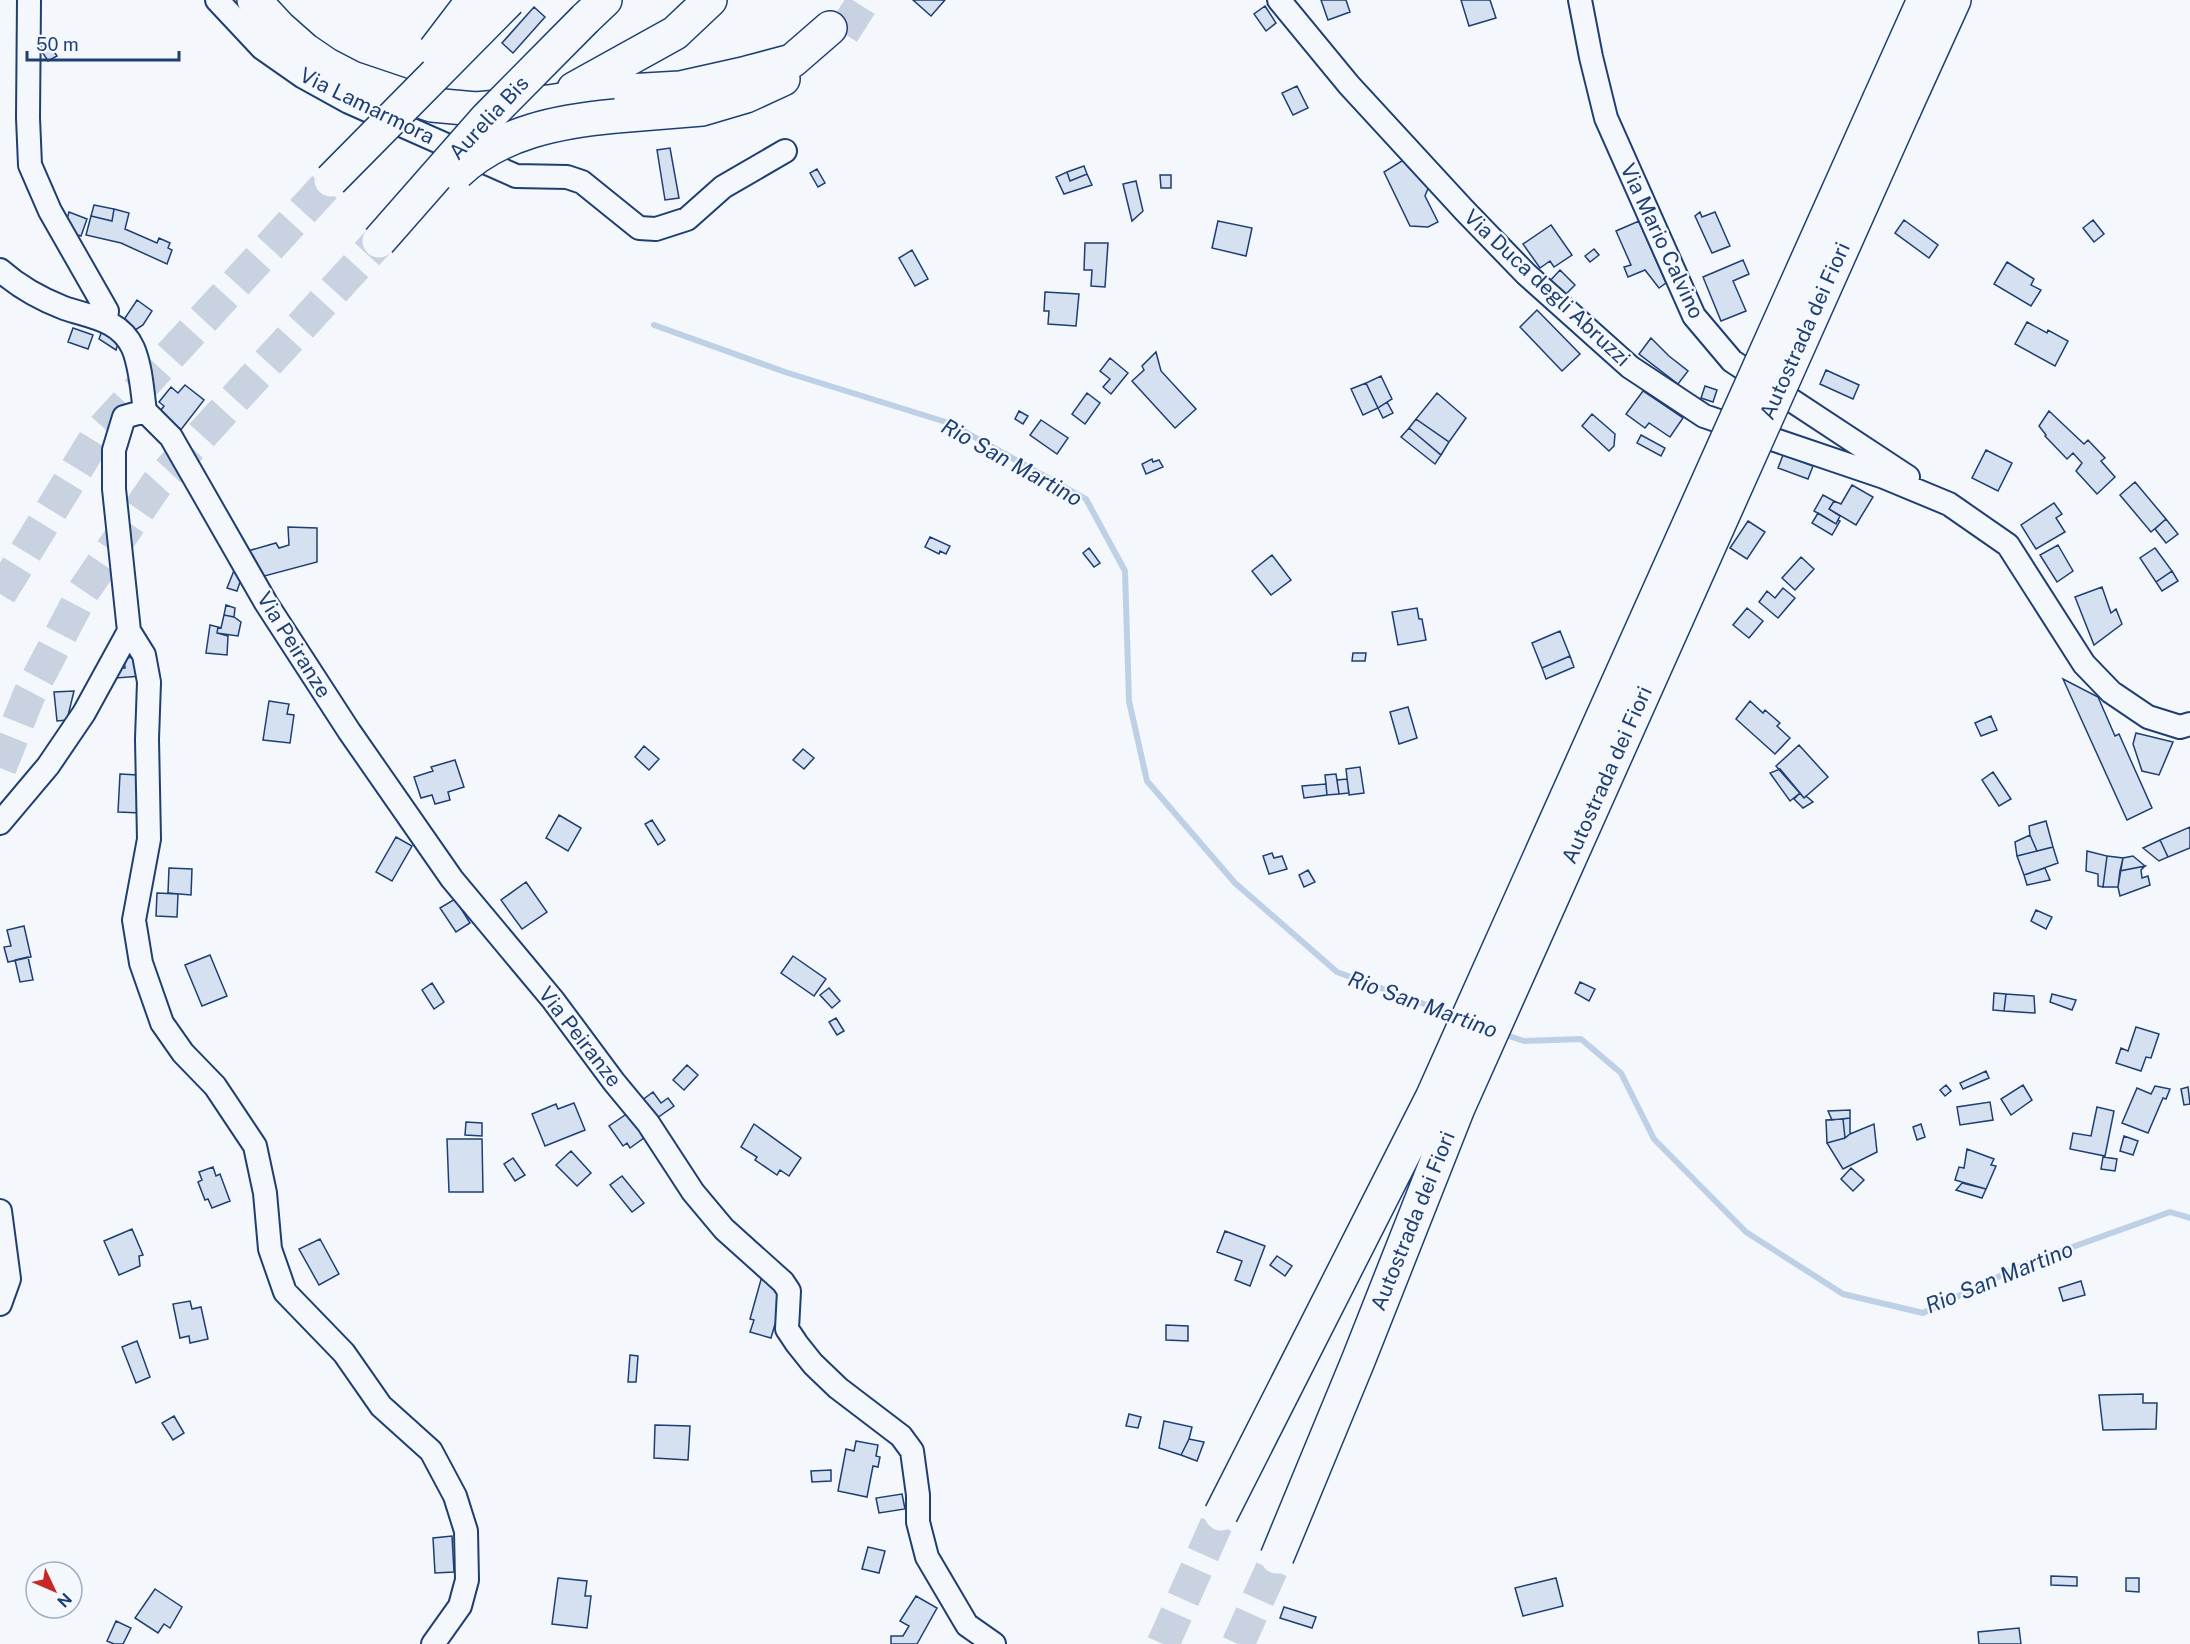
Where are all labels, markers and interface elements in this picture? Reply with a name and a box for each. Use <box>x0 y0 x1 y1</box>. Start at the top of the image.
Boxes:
scale bar <box>27 24 178 62</box>
text: 50 m <box>36 34 79 55</box>
street label: Via Lamarmora <box>296 62 439 149</box>
street label: Aurelia Bis <box>444 71 534 165</box>
street label: Via Mario Calvino <box>1616 159 1709 322</box>
street label: Via Duca degli Abruzzi <box>1459 204 1636 371</box>
street label: Autostrada dei Fiori <box>1754 238 1855 423</box>
water label: Rio San Martino <box>937 413 1087 511</box>
street label: Via Peiranze <box>252 587 337 702</box>
street label: Autostrada dei Fiori <box>1556 682 1657 867</box>
water label: Rio San Martino <box>1345 965 1501 1043</box>
street label: Via Peiranze <box>534 982 627 1092</box>
street label: Autostrada dei Fiori <box>1365 1127 1460 1314</box>
water label: Rio San Martino <box>1921 1236 2077 1318</box>
north arrow <box>24 1560 84 1620</box>
text: N <box>53 1589 76 1611</box>

